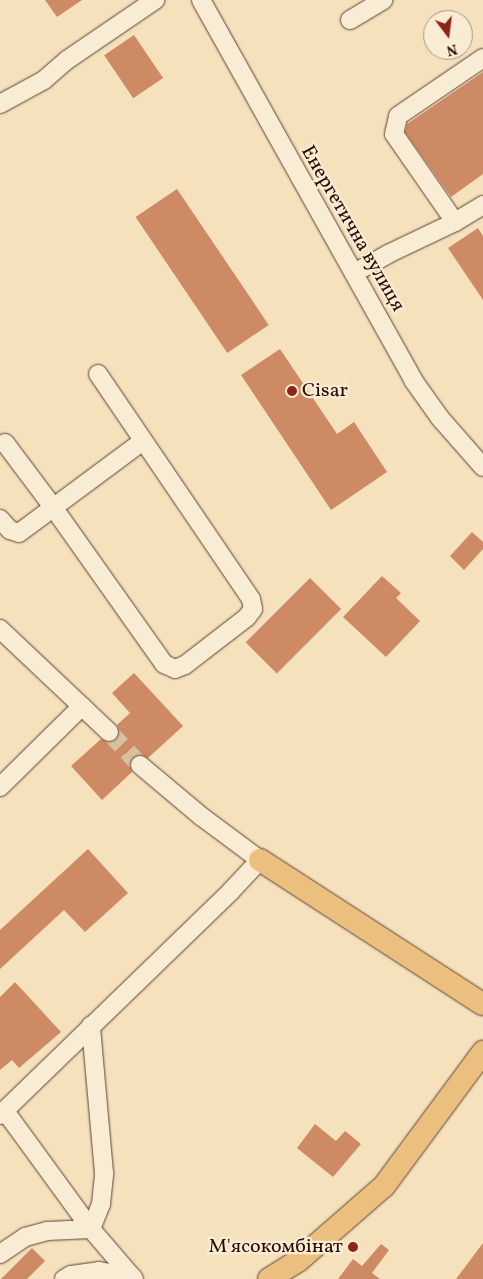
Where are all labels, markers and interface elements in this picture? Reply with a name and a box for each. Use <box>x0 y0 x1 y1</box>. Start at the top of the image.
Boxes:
north arrow <box>423 10 473 60</box>
text: N <box>444 39 459 59</box>
street label: Енергетична вулиця <box>295 142 409 316</box>
place label: Cisar <box>302 379 348 403</box>
marker: Cisar <box>286 385 298 397</box>
place label: М'ясокомбінат <box>209 1235 343 1259</box>
marker: М'ясокомбінат <box>347 1241 359 1253</box>

